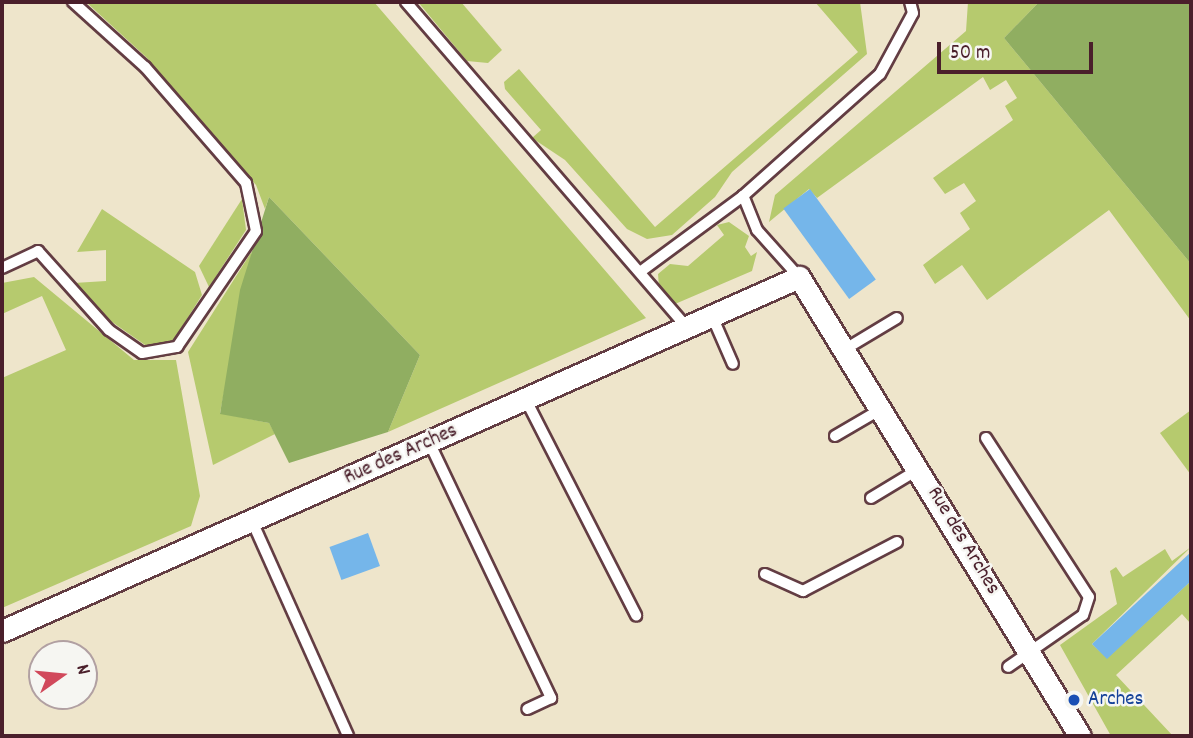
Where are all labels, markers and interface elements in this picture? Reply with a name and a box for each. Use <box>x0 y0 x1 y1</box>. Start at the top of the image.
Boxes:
scale bar <box>941 28 1097 72</box>
text: 50 m <box>950 39 990 69</box>
street label: Rue des Arches <box>340 419 462 491</box>
street label: Rue des Arches <box>921 482 1005 600</box>
north arrow <box>28 640 98 710</box>
text: N <box>68 662 96 678</box>
place label: Arches <box>1088 687 1143 713</box>
marker: Arches <box>1066 692 1082 708</box>

